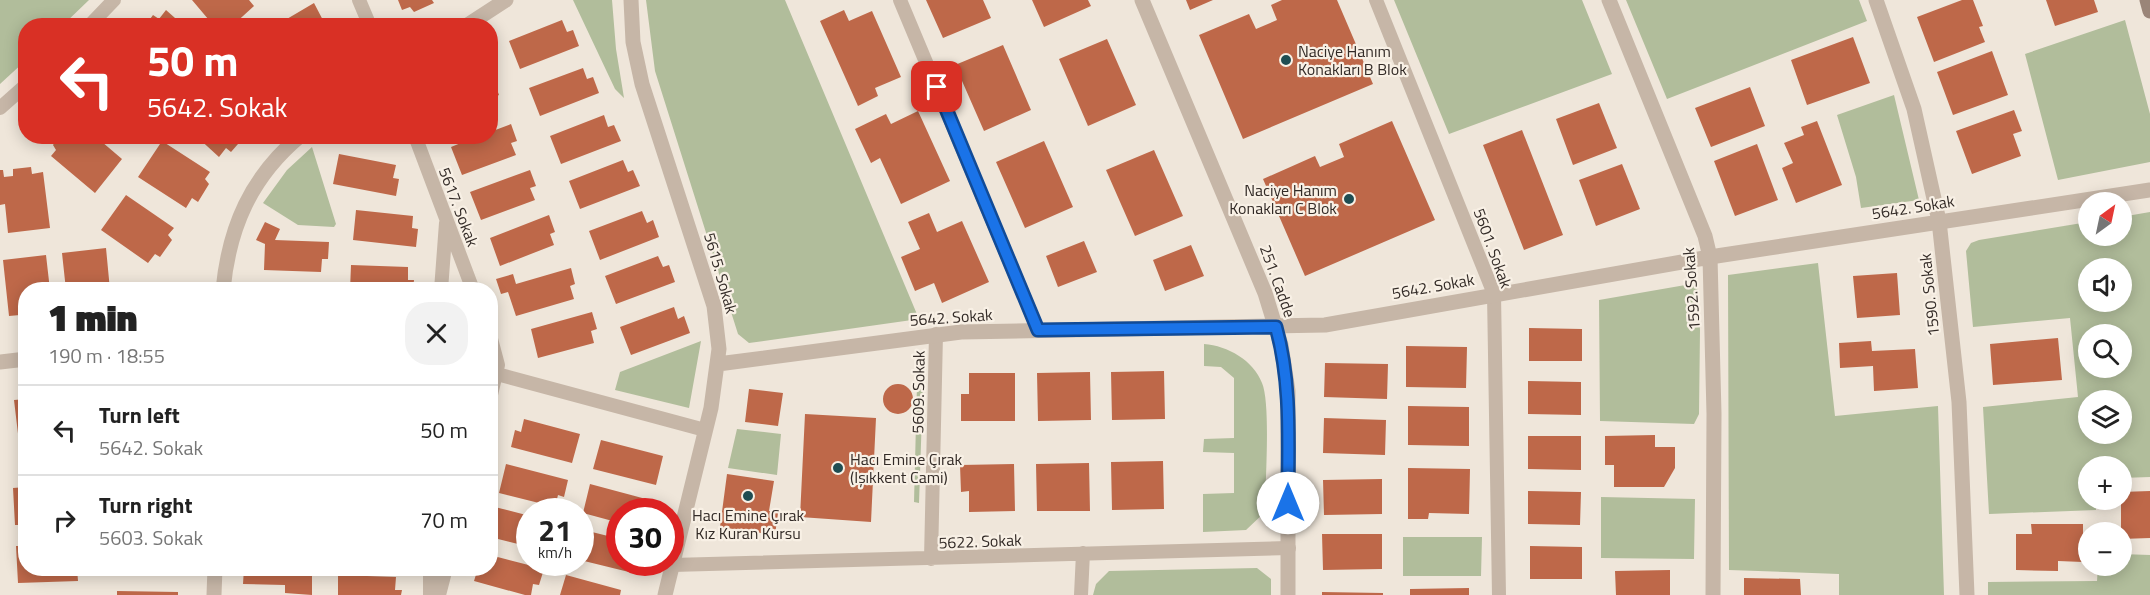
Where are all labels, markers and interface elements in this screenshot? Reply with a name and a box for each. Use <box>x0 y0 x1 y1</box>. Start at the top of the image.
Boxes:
text: 50 m <box>147 28 239 92</box>
place label: Naciye Hanım Konakları B Blok <box>1298 39 1407 81</box>
icon: left <box>48 42 126 120</box>
marker: Naciye Hanım Konakları B Blok <box>1279 53 1293 67</box>
pin <box>911 61 962 112</box>
icon: arrive <box>920 70 953 103</box>
text: 5642. Sokak <box>147 86 287 127</box>
street label: 5617. Sokak <box>433 164 485 250</box>
place label: Naciye Hanım Konakları C Blok <box>1229 178 1337 220</box>
street label: 5642. Sokak <box>1870 189 1956 225</box>
marker: Naciye Hanım Konakları C Blok <box>1342 192 1356 206</box>
north arrow <box>2078 192 2132 246</box>
map controls <box>2078 192 2132 576</box>
street label: 5601. Sokak <box>1467 205 1519 292</box>
street label: 5615. Sokak <box>698 230 744 317</box>
street label: 251. Cadde <box>1254 241 1302 321</box>
street label: 1592. Sokak <box>1676 246 1706 331</box>
street label: 1590. Sokak <box>1913 252 1945 338</box>
button: sound <box>2078 258 2132 312</box>
street label: 5642. Sokak <box>1390 267 1476 305</box>
text: 1 min <box>48 290 137 345</box>
button: close <box>405 302 468 365</box>
street label: 5642. Sokak <box>909 302 994 332</box>
button: search <box>2078 324 2132 378</box>
text: 190 m · 18:55 <box>48 340 165 371</box>
street label: 5609. Sokak <box>905 350 931 434</box>
button: layers <box>2078 390 2132 444</box>
text: Turn left <box>99 398 180 432</box>
text: 50 m <box>420 413 468 447</box>
icon: left <box>48 414 81 447</box>
text: 5642. Sokak <box>99 432 203 463</box>
place label: Hacı Emine Çırak (Işıkkent Cami) <box>850 447 962 489</box>
button: + <box>2078 456 2132 510</box>
marker: Hacı Emine Çırak (Işıkkent Cami) <box>831 461 845 475</box>
position arrow <box>1256 471 1320 535</box>
text: Turn right <box>99 488 193 522</box>
marker: Hacı Emine Çırak Kız Kuran Kursu <box>741 489 755 503</box>
speed limit sign: 30 <box>606 498 684 576</box>
text: 70 m <box>420 503 468 537</box>
place label: Hacı Emine Çırak Kız Kuran Kursu <box>692 503 804 545</box>
icon: right <box>48 504 81 537</box>
text: 21 <box>538 507 572 553</box>
text: 5603. Sokak <box>99 522 203 553</box>
button: − <box>2078 522 2132 576</box>
street label: 5622. Sokak <box>938 528 1022 554</box>
text: km/h <box>538 541 572 564</box>

